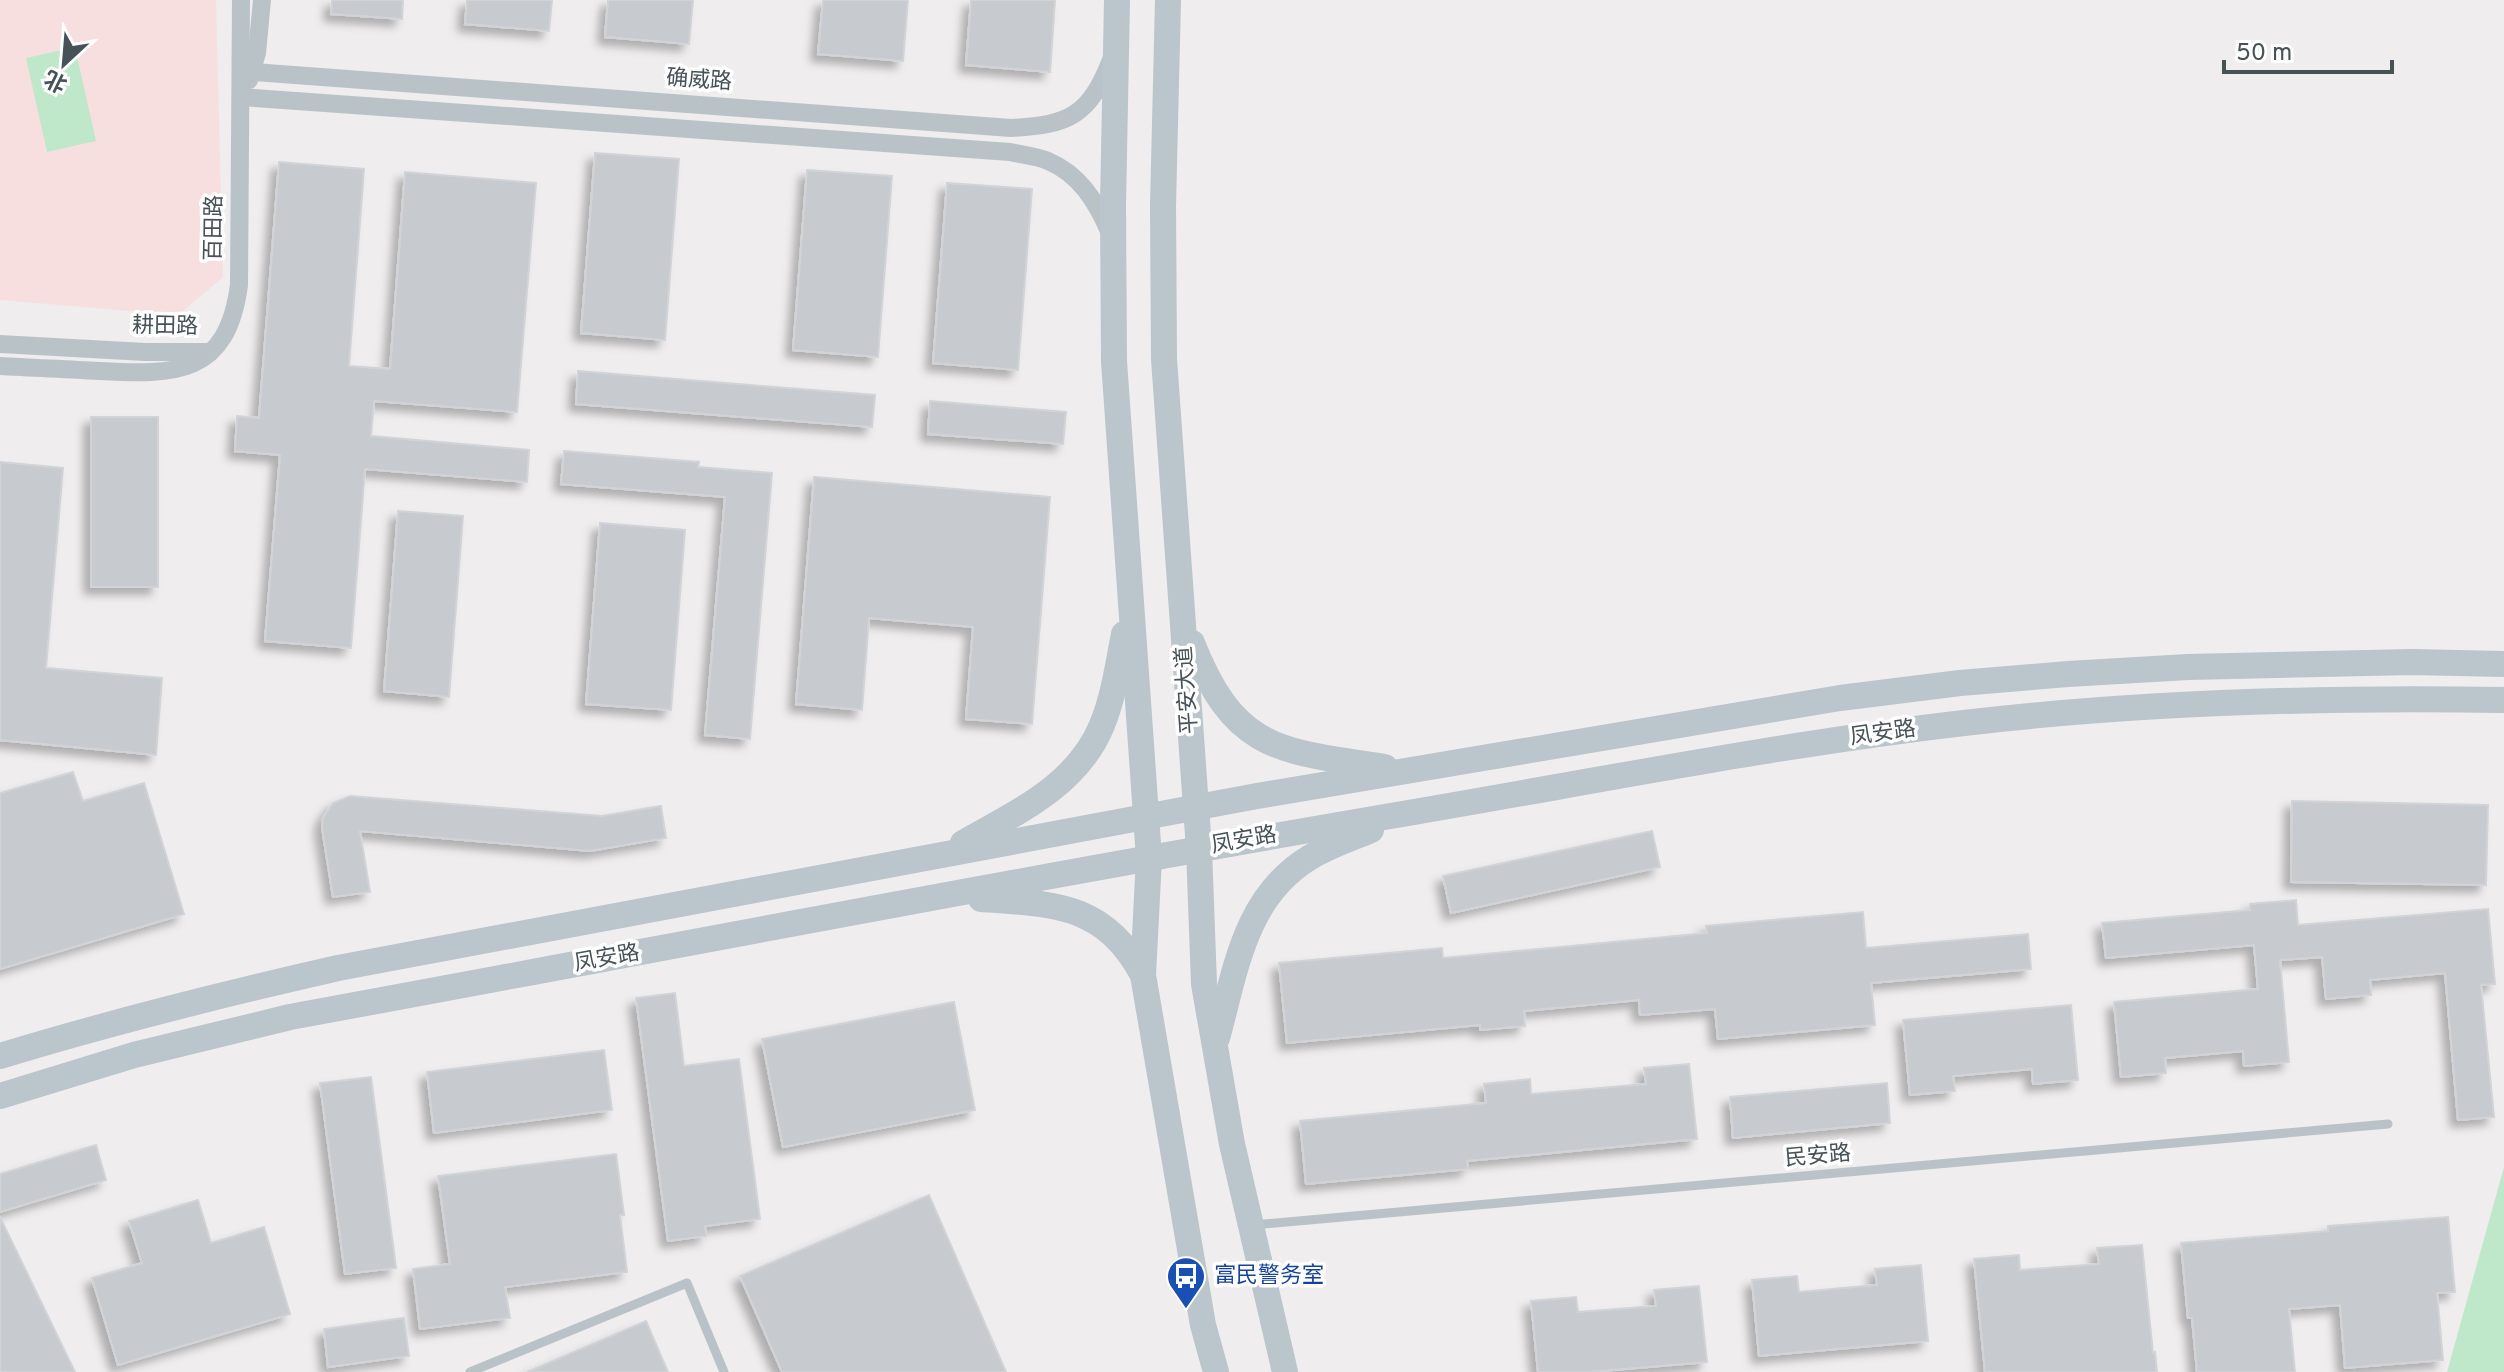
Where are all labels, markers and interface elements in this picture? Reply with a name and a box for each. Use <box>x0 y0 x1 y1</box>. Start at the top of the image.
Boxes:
north arrow <box>24 24 104 104</box>
scale bar <box>2224 24 2392 74</box>
text: 50 m <box>2236 39 2292 69</box>
text: 北 <box>41 63 72 97</box>
street label: 确威路 <box>665 65 733 97</box>
street label: 百田路 <box>201 195 229 261</box>
street label: 耕田路 <box>132 313 198 341</box>
street label: 平安大道 <box>1171 645 1205 735</box>
street label: 凤安路 <box>1848 716 1918 752</box>
street label: 凤安路 <box>1209 822 1279 860</box>
street label: 凤安路 <box>572 940 642 978</box>
street label: 民安路 <box>1784 1141 1852 1173</box>
bus stop icon: 富民警务室 <box>1165 1255 1207 1310</box>
place label: 富民警务室 <box>1214 1263 1324 1290</box>

